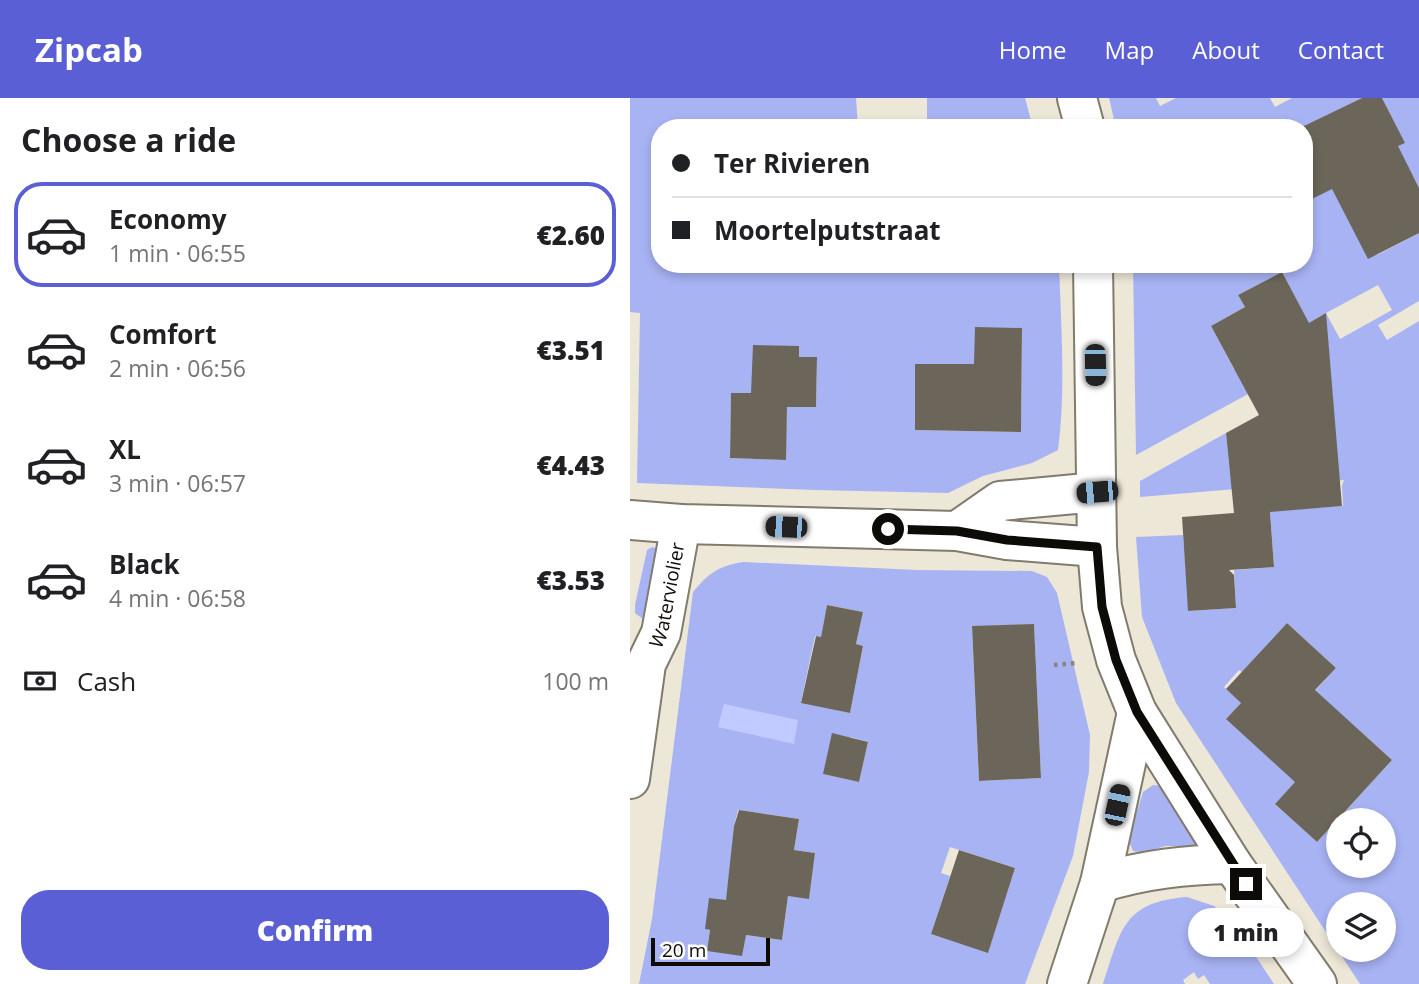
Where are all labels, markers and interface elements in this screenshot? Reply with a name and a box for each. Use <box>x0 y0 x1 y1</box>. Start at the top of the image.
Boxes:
text: Zipcab <box>35 27 143 72</box>
text: Home <box>999 33 1067 66</box>
text: Map <box>1105 33 1154 66</box>
text: About <box>1192 33 1260 66</box>
text: Contact <box>1298 33 1384 66</box>
text: Choose a ride <box>21 118 236 161</box>
text: Ter Rivieren <box>714 145 870 181</box>
text: Economy <box>109 201 227 237</box>
icon: car <box>25 203 88 266</box>
text: Moortelputstraat <box>714 212 941 248</box>
text: €2.60 <box>537 217 605 253</box>
text: 1 min · 06:55 <box>109 237 246 269</box>
text: Comfort <box>109 316 216 352</box>
icon: car <box>25 318 88 381</box>
text: €3.51 <box>537 332 605 368</box>
car <box>1085 344 1106 386</box>
text: 2 min · 06:56 <box>109 352 246 384</box>
text: XL <box>109 431 141 467</box>
icon: car <box>25 433 88 496</box>
text: €4.43 <box>537 447 605 483</box>
text: 3 min · 06:57 <box>109 467 246 499</box>
car <box>1076 480 1119 504</box>
route start <box>872 513 904 545</box>
car <box>765 516 808 538</box>
street label: Waterviolier <box>643 540 690 652</box>
text: Black <box>109 546 180 582</box>
icon: car <box>25 548 88 611</box>
text: €3.53 <box>537 562 605 598</box>
text: 4 min · 06:58 <box>109 582 246 614</box>
icon: cash <box>21 662 59 700</box>
text: Cash <box>77 663 136 699</box>
text: 100 m <box>542 665 609 697</box>
car <box>1103 782 1132 828</box>
map controls <box>1326 808 1396 962</box>
button: locate <box>1326 808 1396 878</box>
route end <box>1230 868 1262 900</box>
button: Confirm <box>21 890 609 970</box>
button: layers <box>1326 892 1396 962</box>
callout: 1 min <box>1188 908 1304 958</box>
text: 1 min <box>1213 916 1279 948</box>
scale bar <box>651 935 770 967</box>
text: 20 m <box>662 937 706 963</box>

